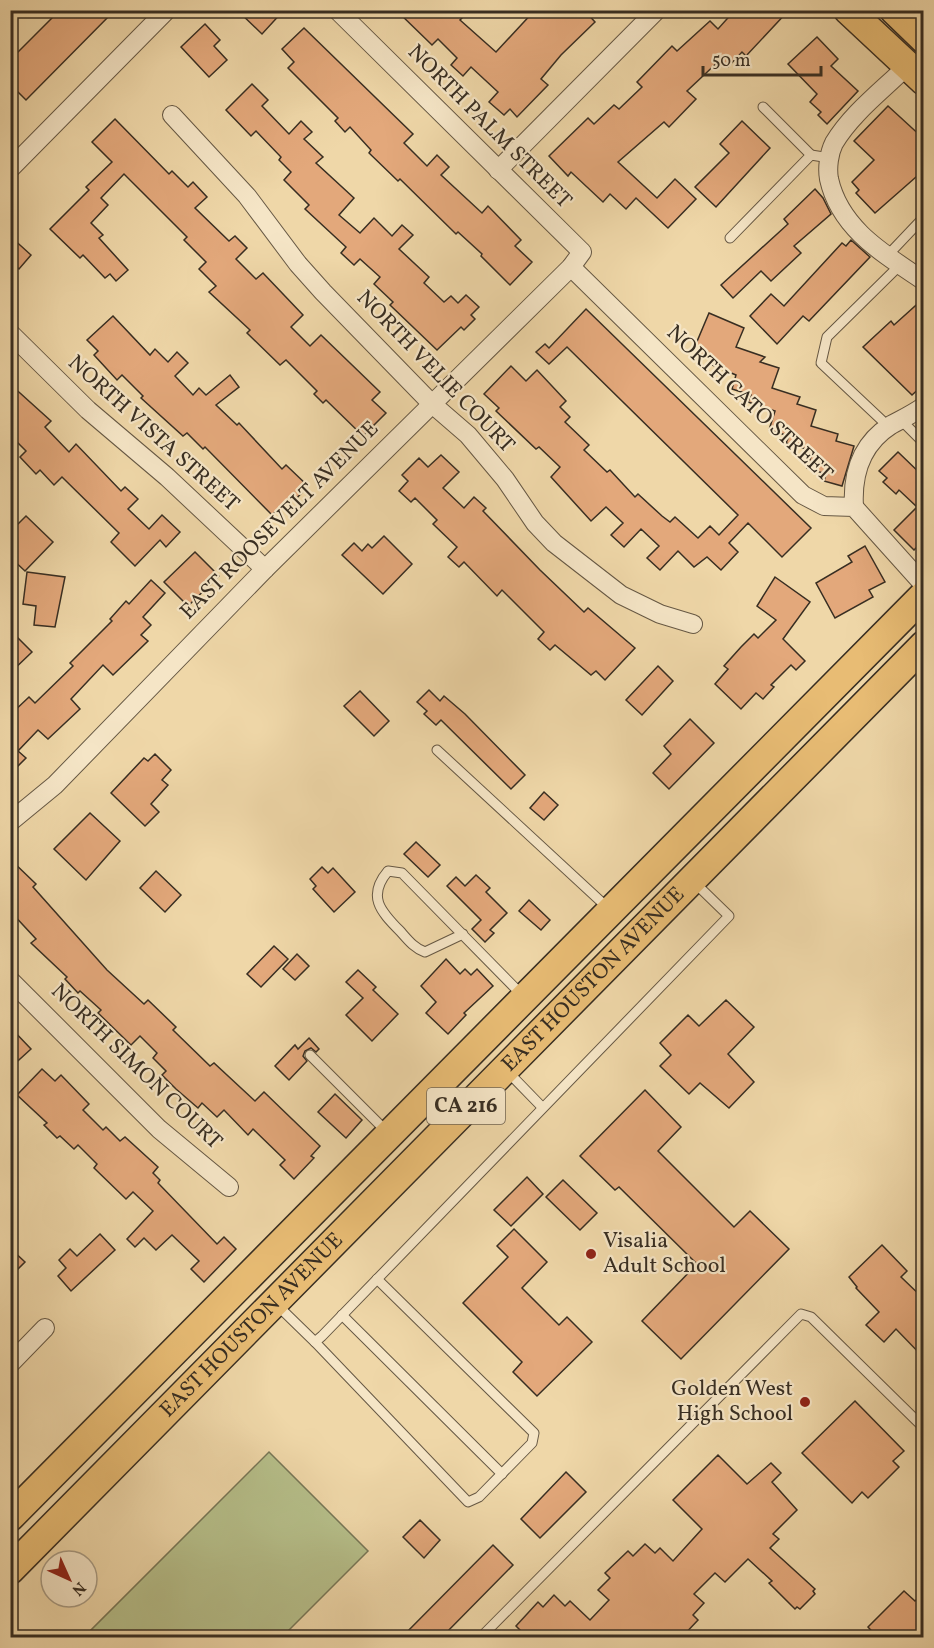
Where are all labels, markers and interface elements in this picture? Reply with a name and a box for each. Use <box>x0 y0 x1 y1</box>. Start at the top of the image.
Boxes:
street label: NORTH PALM STREET <box>400 38 578 216</box>
scale bar <box>703 39 822 77</box>
text: 50 m <box>712 49 751 74</box>
street label: NORTH VELIE COURT <box>349 284 521 460</box>
street label: NORTH CATO STREET <box>659 318 839 490</box>
street label: NORTH VISTA STREET <box>60 348 246 520</box>
street label: EAST ROOSEVELT AVENUE <box>174 415 386 627</box>
street label: EAST HOUSTON AVENUE <box>495 880 692 1079</box>
street label: NORTH SIMON COURT <box>43 977 229 1157</box>
road number: CA 216 <box>427 1088 505 1124</box>
street label: EAST HOUSTON AVENUE <box>153 1226 351 1425</box>
place label: Visalia Adult School <box>603 1226 726 1282</box>
marker: Visalia Adult School <box>584 1247 598 1261</box>
place label: Golden West High School <box>671 1374 793 1430</box>
marker: Golden West High School <box>798 1395 812 1409</box>
north arrow <box>39 1549 99 1609</box>
text: N <box>66 1576 90 1600</box>

